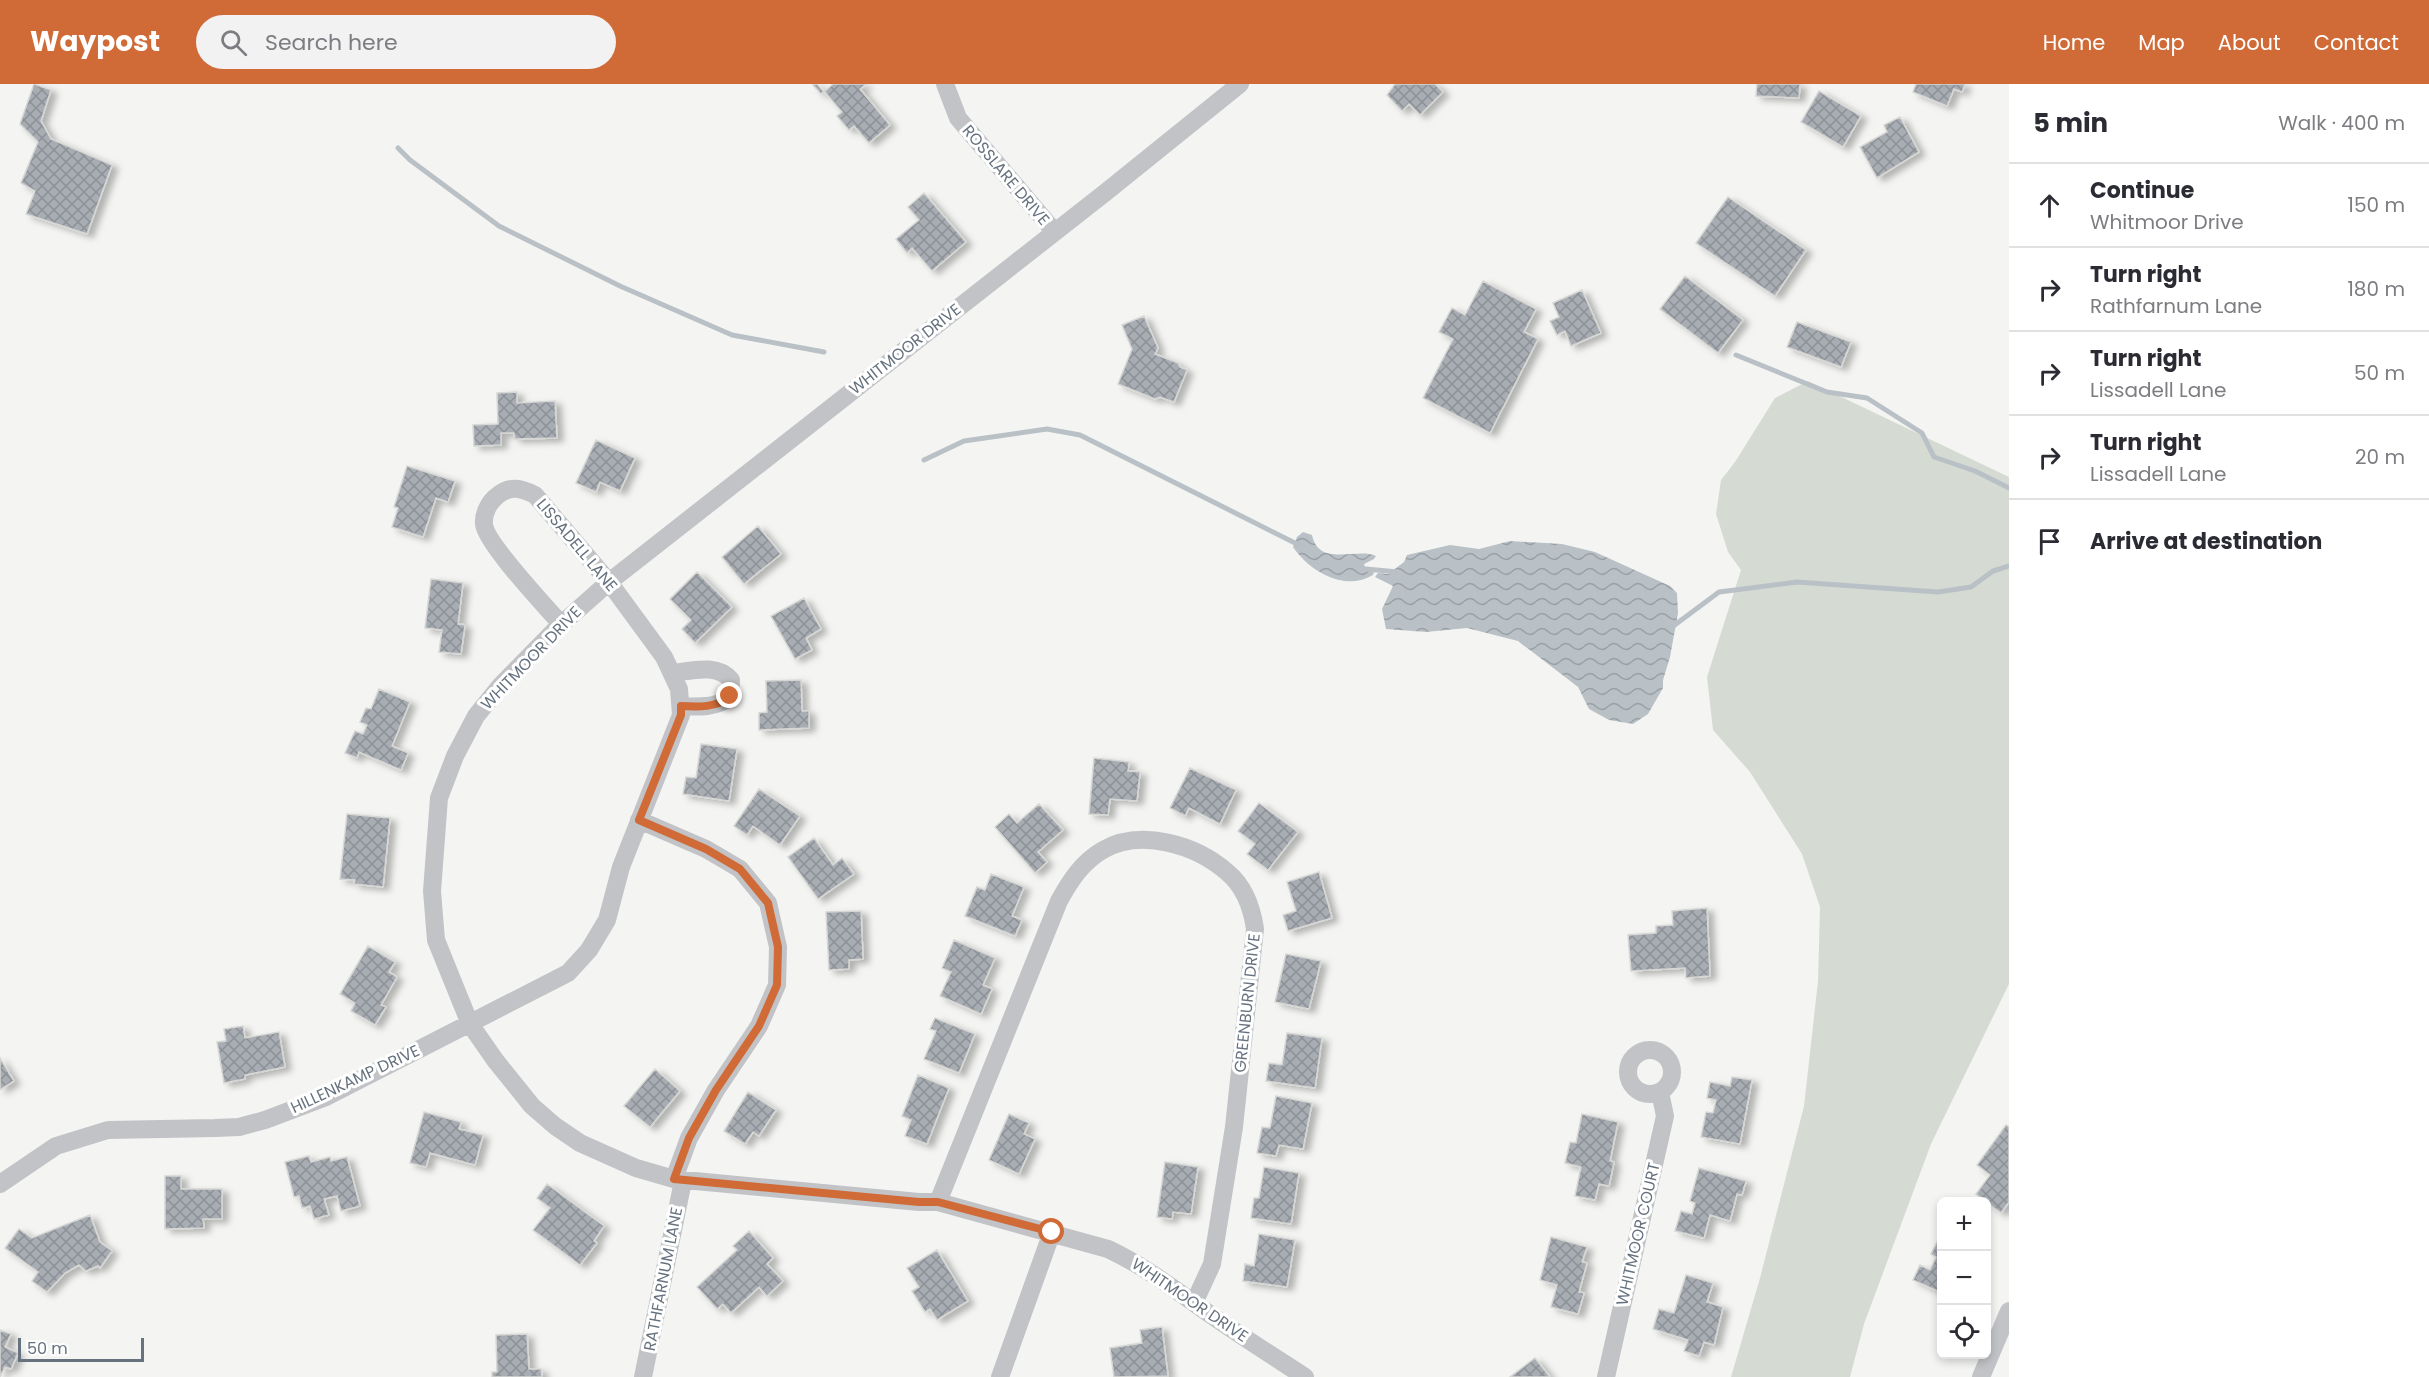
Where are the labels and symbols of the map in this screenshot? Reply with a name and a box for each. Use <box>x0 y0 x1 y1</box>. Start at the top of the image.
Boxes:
street label: ROSSLARE DRIVE <box>957 120 1055 230</box>
street label: WHITMOOR DRIVE <box>844 298 966 400</box>
street label: LISSADELL LANE <box>531 493 623 597</box>
street label: WHITMOOR DRIVE <box>475 601 587 715</box>
route end <box>716 682 742 708</box>
street label: GREENBURN DRIVE <box>1228 932 1266 1074</box>
street label: HILLENKAMP DRIVE <box>287 1039 423 1119</box>
street label: WHITMOOR COURT <box>1610 1160 1666 1308</box>
street label: RATHFARNUM LANE <box>638 1205 688 1353</box>
route start <box>1038 1218 1064 1244</box>
street label: WHITMOOR DRIVE <box>1127 1252 1253 1348</box>
scale bar <box>18 1335 144 1362</box>

